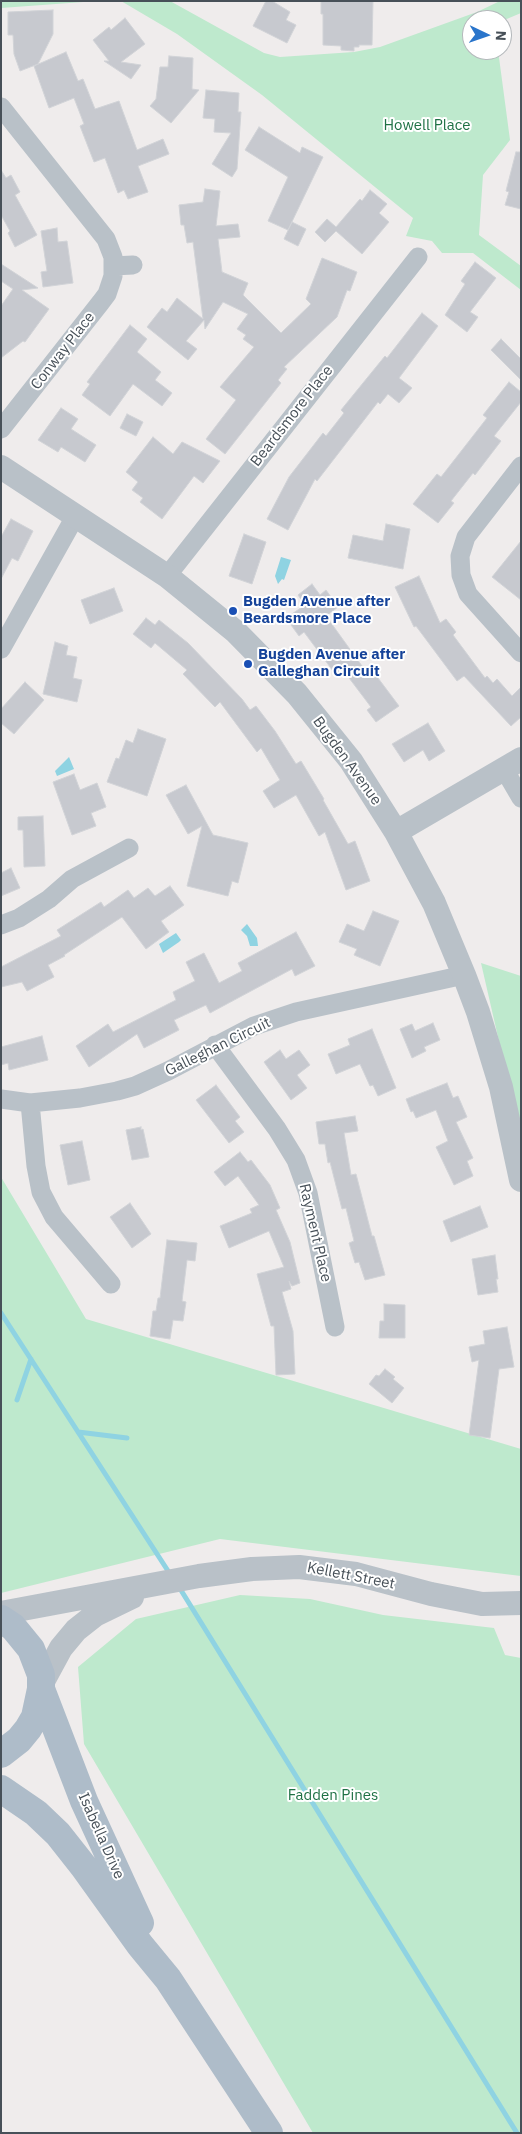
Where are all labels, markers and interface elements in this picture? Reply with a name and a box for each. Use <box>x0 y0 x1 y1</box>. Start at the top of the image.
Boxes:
north arrow <box>462 10 512 60</box>
text: N <box>492 30 510 41</box>
park label: Howell Place <box>383 117 471 135</box>
street label: Conway Place <box>27 309 99 393</box>
street label: Beardsmore Place <box>247 362 337 470</box>
place label: Bugden Avenue after Beardsmore Place <box>243 593 390 628</box>
marker: Bugden Avenue after Beardsmore Place <box>227 605 239 617</box>
place label: Bugden Avenue after Galleghan Circuit <box>258 646 405 681</box>
marker: Bugden Avenue after Galleghan Circuit <box>242 658 254 670</box>
street label: Bugden Avenue <box>309 713 385 809</box>
street label: Galleghan Circuit <box>162 1014 274 1080</box>
street label: Rayment Place <box>295 1182 335 1284</box>
street label: Kellett Street <box>306 1559 396 1593</box>
park label: Fadden Pines <box>288 1787 378 1805</box>
street label: Isabella Drive <box>74 1790 128 1882</box>

